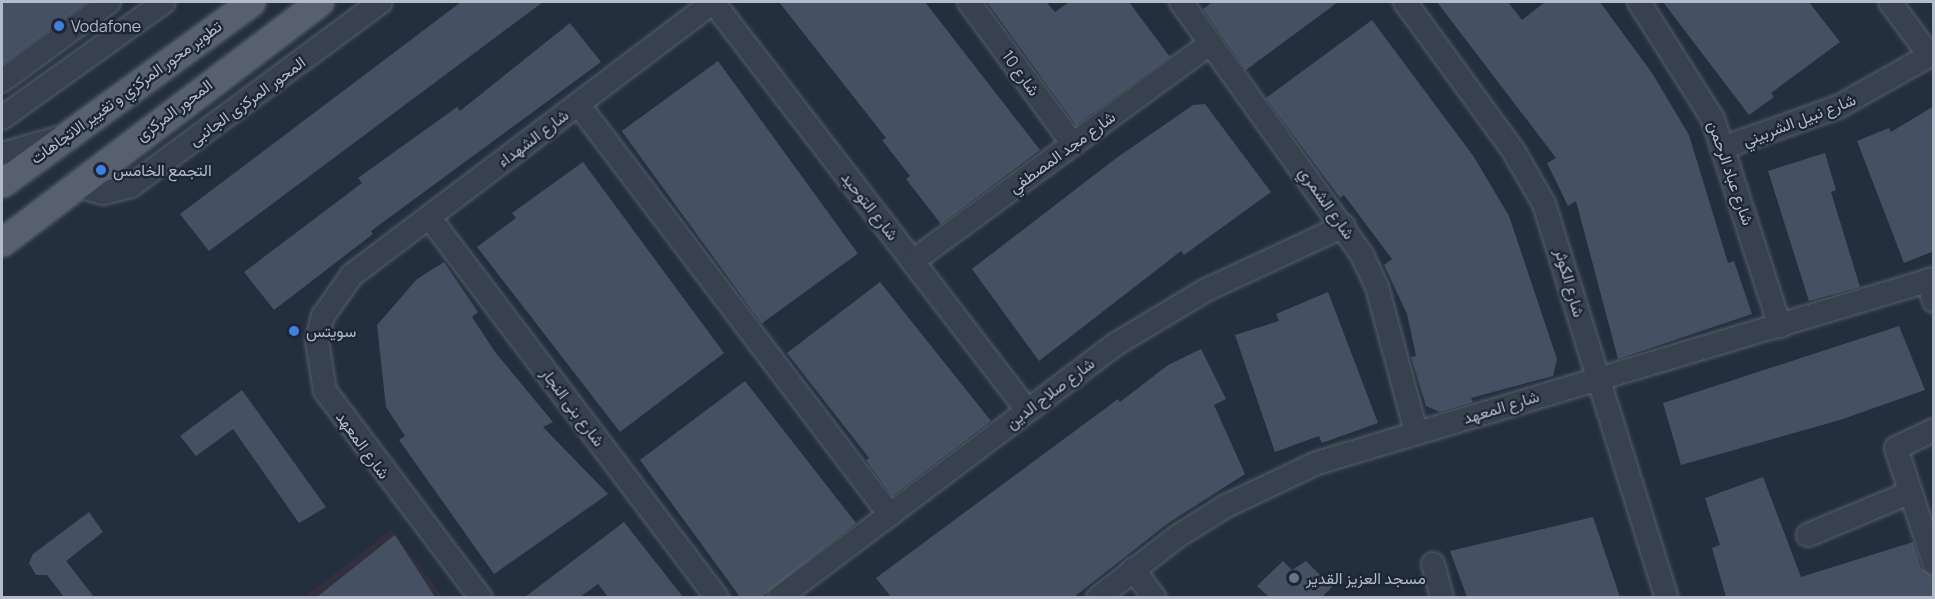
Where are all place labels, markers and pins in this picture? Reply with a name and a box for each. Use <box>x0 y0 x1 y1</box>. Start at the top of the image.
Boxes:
place label: Vodafone <box>71 16 141 36</box>
marker: Vodafone <box>52 19 66 33</box>
place label: التجمع الخامس <box>113 160 212 180</box>
marker: التجمع الخامس <box>94 163 108 177</box>
place label: سويتس <box>306 321 356 341</box>
marker: سويتس <box>287 324 301 338</box>
place label: مسجد العزيز القدير <box>1306 568 1426 588</box>
marker: مسجد العزيز القدير <box>1287 571 1301 585</box>

